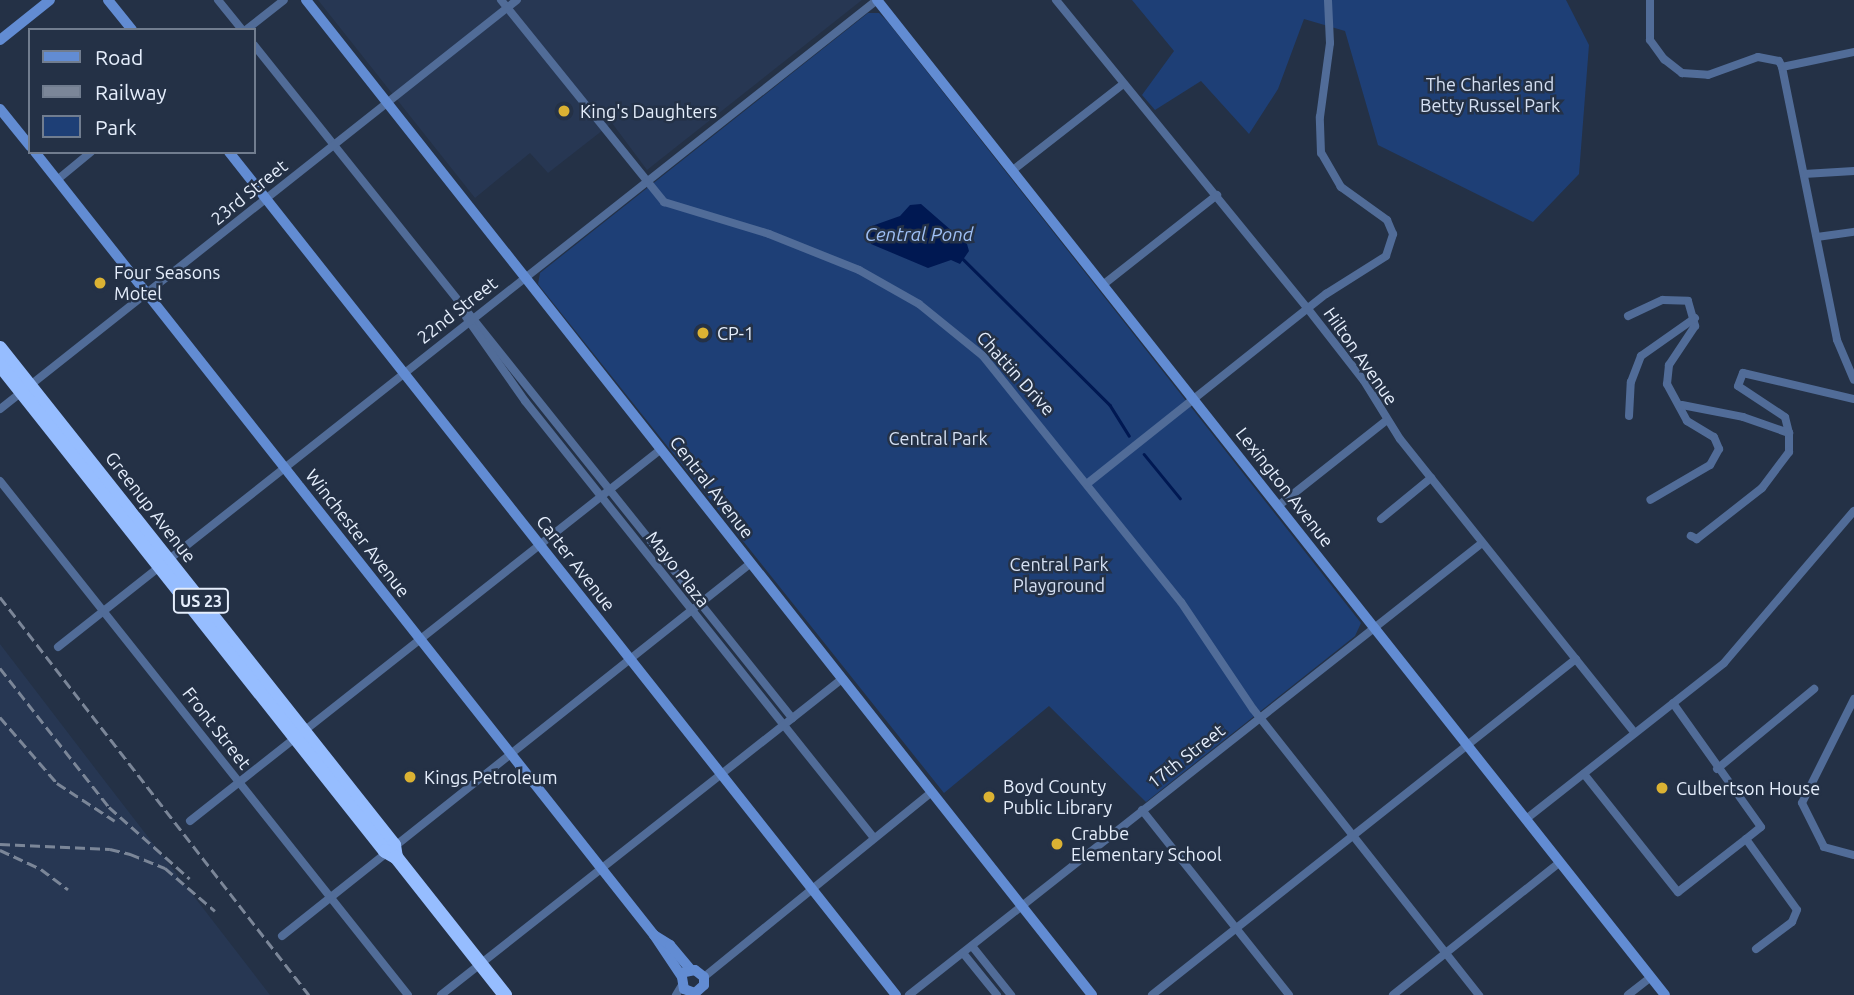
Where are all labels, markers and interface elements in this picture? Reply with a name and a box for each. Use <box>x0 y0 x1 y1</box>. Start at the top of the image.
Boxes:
legend <box>28 28 256 154</box>
text: Road <box>95 45 143 69</box>
park label: The Charles and Betty Russel Park <box>1420 74 1560 116</box>
text: Railway <box>95 80 167 104</box>
place label: King's Daughters <box>580 100 717 122</box>
marker: King's Daughters <box>554 101 574 121</box>
text: Park <box>95 115 137 139</box>
street label: 23rd Street <box>206 155 292 229</box>
water label: Central Pond <box>865 224 973 246</box>
place label: Four Seasons Motel <box>114 262 220 304</box>
street label: 22nd Street <box>413 272 501 348</box>
marker: Four Seasons Motel <box>92 275 108 291</box>
street label: Hilton Avenue <box>1319 303 1403 409</box>
place label: CP-1 <box>717 322 754 344</box>
marker: CP-1 <box>695 325 711 341</box>
street label: Chattin Drive <box>972 326 1060 420</box>
street label: Lexington Avenue <box>1232 423 1338 551</box>
park label: Central Park <box>889 427 987 449</box>
street label: Central Avenue <box>665 432 759 542</box>
street label: Greenup Avenue <box>101 447 201 567</box>
street label: Winchester Avenue <box>301 465 415 601</box>
street label: Carter Avenue <box>532 511 620 615</box>
street label: Mayo Plaza <box>642 527 714 611</box>
park label: Central Park Playground <box>1010 554 1108 596</box>
road number: US 23 <box>171 588 231 614</box>
street label: Front Street <box>178 683 256 773</box>
street label: 17th Street <box>1143 719 1229 793</box>
place label: Kings Petroleum <box>424 766 557 788</box>
marker: Kings Petroleum <box>402 769 418 785</box>
place label: Boyd County Public Library <box>1003 776 1112 818</box>
place label: Culbertson House <box>1676 777 1820 799</box>
marker: Culbertson House <box>1654 780 1670 796</box>
marker: Boyd County Public Library <box>981 789 997 805</box>
place label: Crabbe Elementary School <box>1071 823 1222 866</box>
marker: Crabbe Elementary School <box>1049 836 1065 852</box>

